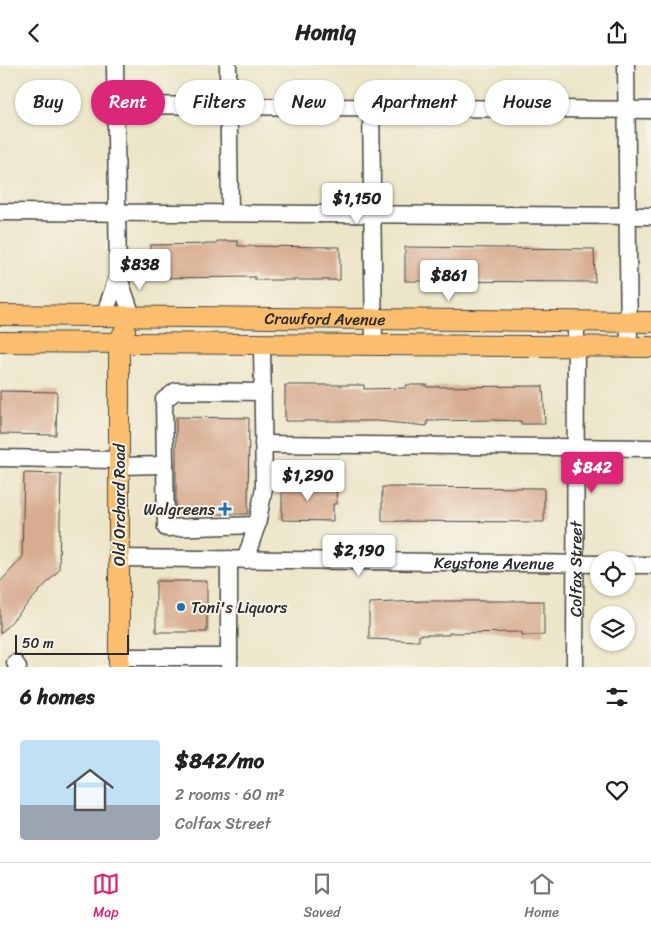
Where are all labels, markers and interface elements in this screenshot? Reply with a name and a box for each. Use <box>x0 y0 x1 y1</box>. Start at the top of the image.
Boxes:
text: Homiq <box>295 13 356 52</box>
icon: back <box>20 19 48 47</box>
icon: share <box>603 19 631 47</box>
chip: Buy <box>15 80 81 125</box>
chip: Rent <box>91 80 165 125</box>
chip: Filters <box>175 80 264 125</box>
chip: New <box>274 80 344 125</box>
chip: Apartment <box>354 80 475 125</box>
chip: House <box>485 80 569 125</box>
pin: $1,150 <box>316 183 398 225</box>
text: $1,150 <box>333 184 381 213</box>
pin: $838 <box>110 249 170 291</box>
text: $838 <box>121 250 159 279</box>
pin: $861 <box>419 259 479 302</box>
text: $861 <box>431 261 467 290</box>
street label: Crawford Avenue <box>264 303 386 334</box>
street label: Old Orchard Road <box>105 442 134 566</box>
pin: $842 <box>562 451 622 494</box>
text: $842 <box>572 453 612 482</box>
pin: $1,290 <box>267 459 349 502</box>
text: $1,290 <box>282 461 334 490</box>
place label: Walgreens <box>144 495 216 524</box>
marker: Walgreens <box>219 503 231 515</box>
street label: Colfax Street <box>561 520 590 617</box>
pin: $2,190 <box>318 535 400 577</box>
text: $2,190 <box>333 536 385 565</box>
street label: Keystone Avenue <box>434 547 554 578</box>
map controls <box>590 551 635 651</box>
button: locate <box>590 551 635 596</box>
place label: Toni's Liquors <box>191 593 288 622</box>
marker: Toni's Liquors <box>175 601 187 613</box>
button: layers <box>590 606 635 651</box>
text: 50 m <box>22 631 54 656</box>
scale bar <box>15 632 129 655</box>
text: 6 homes <box>20 678 95 716</box>
icon: filters <box>603 683 631 711</box>
text: $842/mo <box>175 742 264 780</box>
icon: home <box>60 760 120 820</box>
icon: heart <box>603 776 631 804</box>
text: 2 rooms · 60 m² <box>175 780 285 809</box>
text: Colfax Street <box>175 809 271 838</box>
tab: Map <box>92 870 120 925</box>
tab: Saved <box>304 870 340 925</box>
tab: Home <box>524 870 559 925</box>

